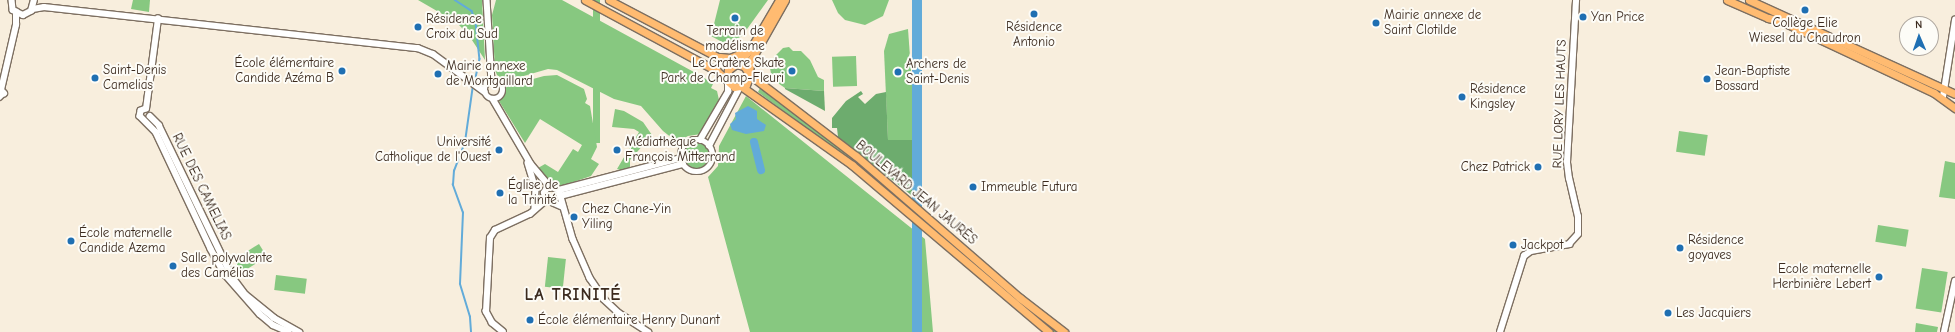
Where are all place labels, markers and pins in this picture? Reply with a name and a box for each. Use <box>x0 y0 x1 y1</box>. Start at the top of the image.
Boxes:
marker: Collège Elie Wiesel du Chaudron <box>1800 5 1810 15</box>
place label: Mairie annexe de Saint Clotilde <box>1384 8 1481 39</box>
marker: Résidence Antonio <box>1029 9 1039 19</box>
place label: Yan Price <box>1591 9 1644 25</box>
place label: Résidence Croix du Sud <box>426 12 498 43</box>
marker: Yan Price <box>1578 12 1588 22</box>
marker: Terrain de modélisme <box>730 13 740 23</box>
place label: Collège Elie Wiesel du Chaudron <box>1749 16 1861 47</box>
marker: Mairie annexe de Saint Clotilde <box>1371 18 1381 28</box>
place label: Résidence Antonio <box>1006 20 1062 51</box>
marker: Résidence Croix du Sud <box>413 22 423 32</box>
place label: Terrain de modélisme <box>705 24 765 55</box>
place label: École élémentaire Candide Azéma B <box>235 56 334 87</box>
place label: Le Cratère Skate Park de Champ-Fleuri <box>661 56 784 87</box>
place label: Archers de Saint-Denis <box>906 57 969 88</box>
place label: Mairie annexe de Montgaillard <box>446 59 533 90</box>
place label: Saint-Denis Camelias <box>103 63 166 94</box>
place label: Jean-Baptiste Bossard <box>1715 64 1790 95</box>
marker: École élémentaire Candide Azéma B <box>337 66 347 76</box>
marker: Le Cratère Skate Park de Champ-Fleuri <box>787 66 797 76</box>
marker: Archers de Saint-Denis <box>893 67 903 77</box>
marker: Mairie annexe de Montgaillard <box>433 69 443 79</box>
marker: Saint-Denis Camelias <box>90 73 100 83</box>
marker: Jean-Baptiste Bossard <box>1702 74 1712 84</box>
place label: Résidence Kingsley <box>1470 82 1526 113</box>
marker: Résidence Kingsley <box>1457 92 1467 102</box>
place label: Université Catholique de l'Ouest <box>375 135 491 166</box>
place label: Médiathèque François Mitterrand <box>625 135 735 166</box>
marker: Université Catholique de l'Ouest <box>494 145 504 155</box>
marker: Médiathèque François Mitterrand <box>612 145 622 155</box>
place label: Chez Patrick <box>1461 159 1530 175</box>
marker: Chez Patrick <box>1533 162 1543 172</box>
place label: Église de la Trinité <box>508 178 558 209</box>
place label: Immeuble Futura <box>981 179 1078 195</box>
marker: Immeuble Futura <box>968 182 978 192</box>
marker: Église de la Trinité <box>495 188 505 198</box>
place label: Chez Chane-Yin Yiling <box>582 202 671 233</box>
marker: Chez Chane-Yin Yiling <box>569 212 579 222</box>
place label: École maternelle Candide Azema <box>79 226 172 257</box>
place label: Résidence goyaves <box>1688 233 1744 264</box>
marker: École maternelle Candide Azema <box>66 236 76 246</box>
place label: Jackpot <box>1521 237 1564 253</box>
marker: Jackpot <box>1508 240 1518 250</box>
marker: Résidence goyaves <box>1675 243 1685 253</box>
place label: Salle polyvalente des Camélias <box>181 251 272 282</box>
marker: Salle polyvalente des Camélias <box>168 261 178 271</box>
place label: Ecole maternelle Herbinière Lebert <box>1772 262 1871 293</box>
marker: Ecole maternelle Herbinière Lebert <box>1874 272 1884 282</box>
place label: Les Jacquiers <box>1676 305 1751 321</box>
marker: Les Jacquiers <box>1663 308 1673 318</box>
place label: École élémentaire Henry Dunant <box>538 312 720 328</box>
marker: École élémentaire Henry Dunant <box>525 315 535 325</box>

